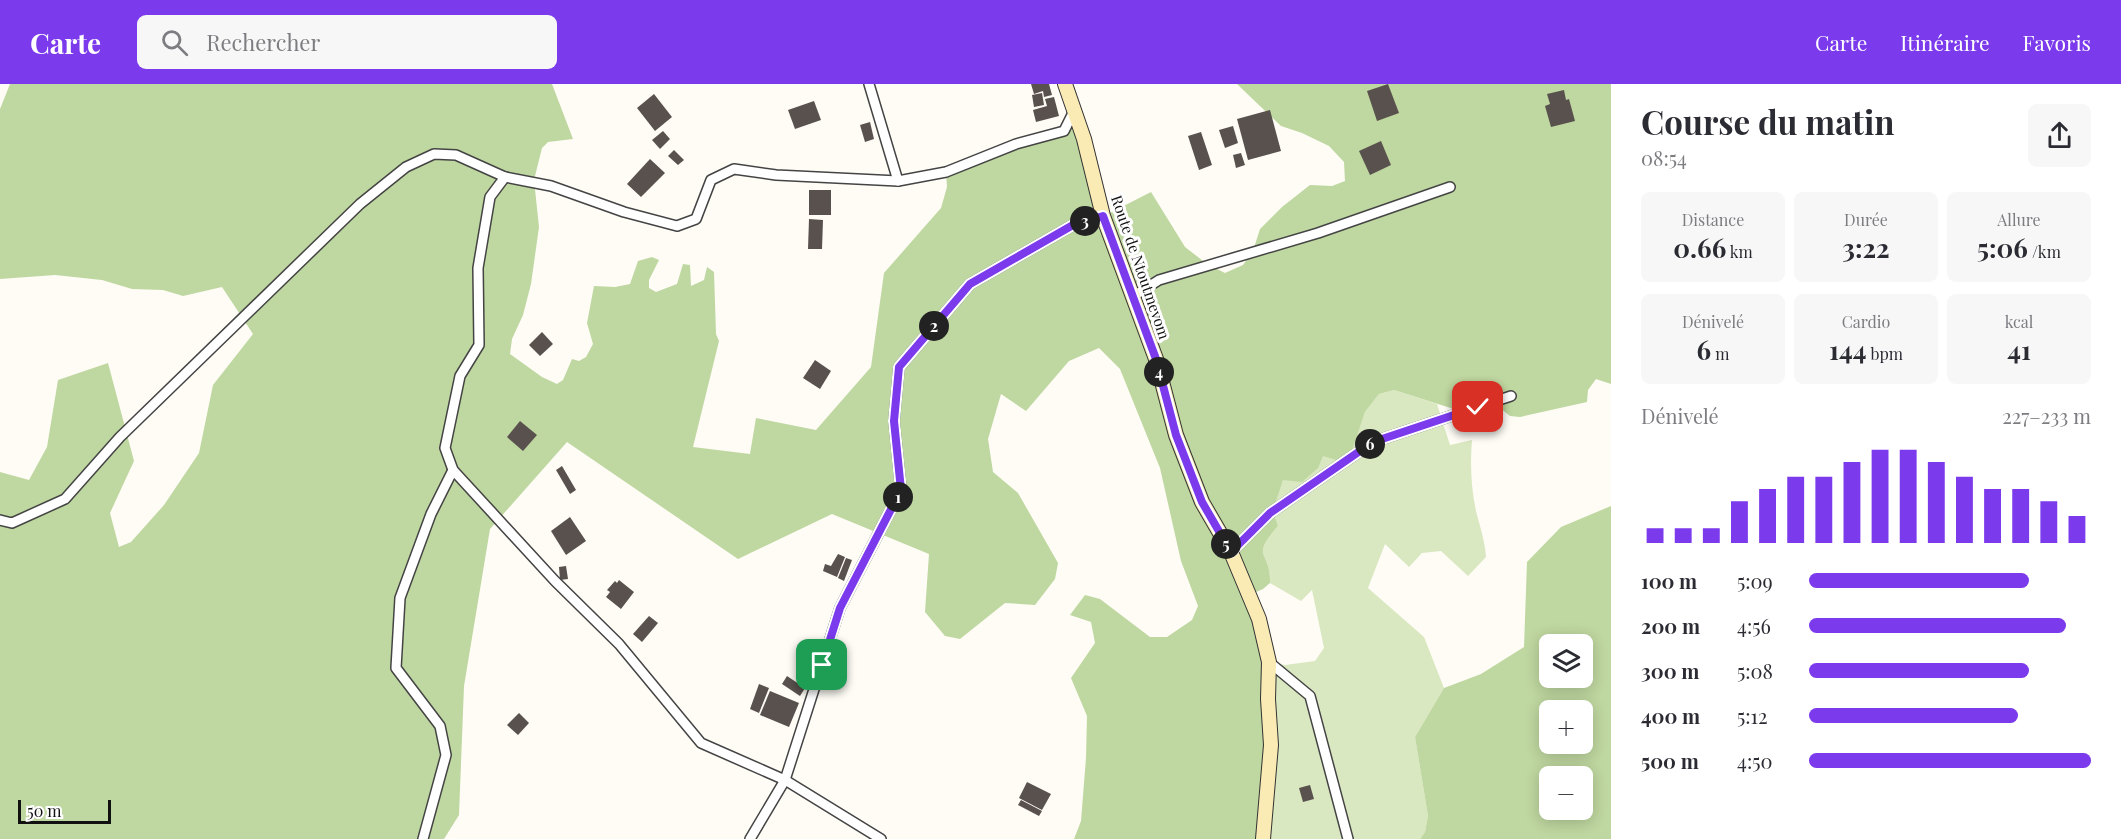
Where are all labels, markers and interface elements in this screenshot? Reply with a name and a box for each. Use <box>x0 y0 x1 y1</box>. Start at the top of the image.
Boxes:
search box <box>137 15 557 69</box>
text: Carte <box>30 24 101 61</box>
icon: search <box>158 26 191 59</box>
text: Rechercher <box>206 27 320 57</box>
text: Carte <box>1815 28 1867 56</box>
text: Itinéraire <box>1900 28 1990 56</box>
text: Favoris <box>2023 28 2091 56</box>
text: Course du matin <box>1641 99 1895 143</box>
button: share <box>2028 104 2091 167</box>
text: 08:54 <box>1641 144 1687 171</box>
street label: Route de Ntoutmevom <box>1107 192 1175 342</box>
pin: 3 <box>1070 206 1100 236</box>
text: Distance <box>1682 209 1744 230</box>
text: Durée <box>1844 209 1888 230</box>
text: Allure <box>1997 209 2041 230</box>
text: 3 <box>1081 210 1089 231</box>
text: 0.66 <box>1673 230 1726 265</box>
text: 3:22 <box>1842 230 1890 265</box>
text: 5:06 <box>1977 230 2028 265</box>
text: km <box>1726 241 1753 262</box>
text: /km <box>2028 241 2061 262</box>
pin: 2 <box>919 311 949 341</box>
text: Dénivelé <box>1682 311 1744 332</box>
text: Cardio <box>1842 311 1890 332</box>
text: kcal <box>2005 311 2033 332</box>
text: 2 <box>930 315 938 336</box>
text: 6 <box>1697 332 1711 367</box>
text: 144 <box>1829 332 1866 367</box>
text: 41 <box>2007 332 2031 367</box>
text: m <box>1711 343 1729 364</box>
text: bpm <box>1866 343 1903 364</box>
pin: 4 <box>1144 357 1174 387</box>
text: 4 <box>1155 361 1163 382</box>
pin <box>1452 381 1503 432</box>
icon: check <box>1461 390 1494 423</box>
text: Dénivelé <box>1641 402 1719 429</box>
text: 227–233 m <box>2002 402 2091 429</box>
pin: 6 <box>1355 429 1385 459</box>
text: 6 <box>1366 433 1374 454</box>
pin: 1 <box>883 482 913 512</box>
text: 1 <box>895 486 901 507</box>
pin: 5 <box>1211 529 1241 559</box>
text: 5 <box>1222 533 1230 554</box>
text: 100 m <box>1641 567 1697 594</box>
text: 5:09 <box>1737 567 1773 594</box>
text: 200 m <box>1641 612 1700 639</box>
text: 4:56 <box>1737 612 1771 639</box>
map controls <box>1539 634 1593 820</box>
button: layers <box>1539 634 1593 688</box>
pin <box>796 639 847 690</box>
icon: arrive <box>805 648 838 681</box>
text: 300 m <box>1641 657 1699 684</box>
text: 5:08 <box>1737 657 1773 684</box>
button: + <box>1539 700 1593 754</box>
text: 400 m <box>1641 702 1700 729</box>
text: 5:12 <box>1737 702 1768 729</box>
text: 500 m <box>1641 747 1699 774</box>
text: 4:50 <box>1737 747 1773 774</box>
button: − <box>1539 766 1593 820</box>
scale bar <box>18 797 111 824</box>
text: 50 m <box>27 800 61 821</box>

